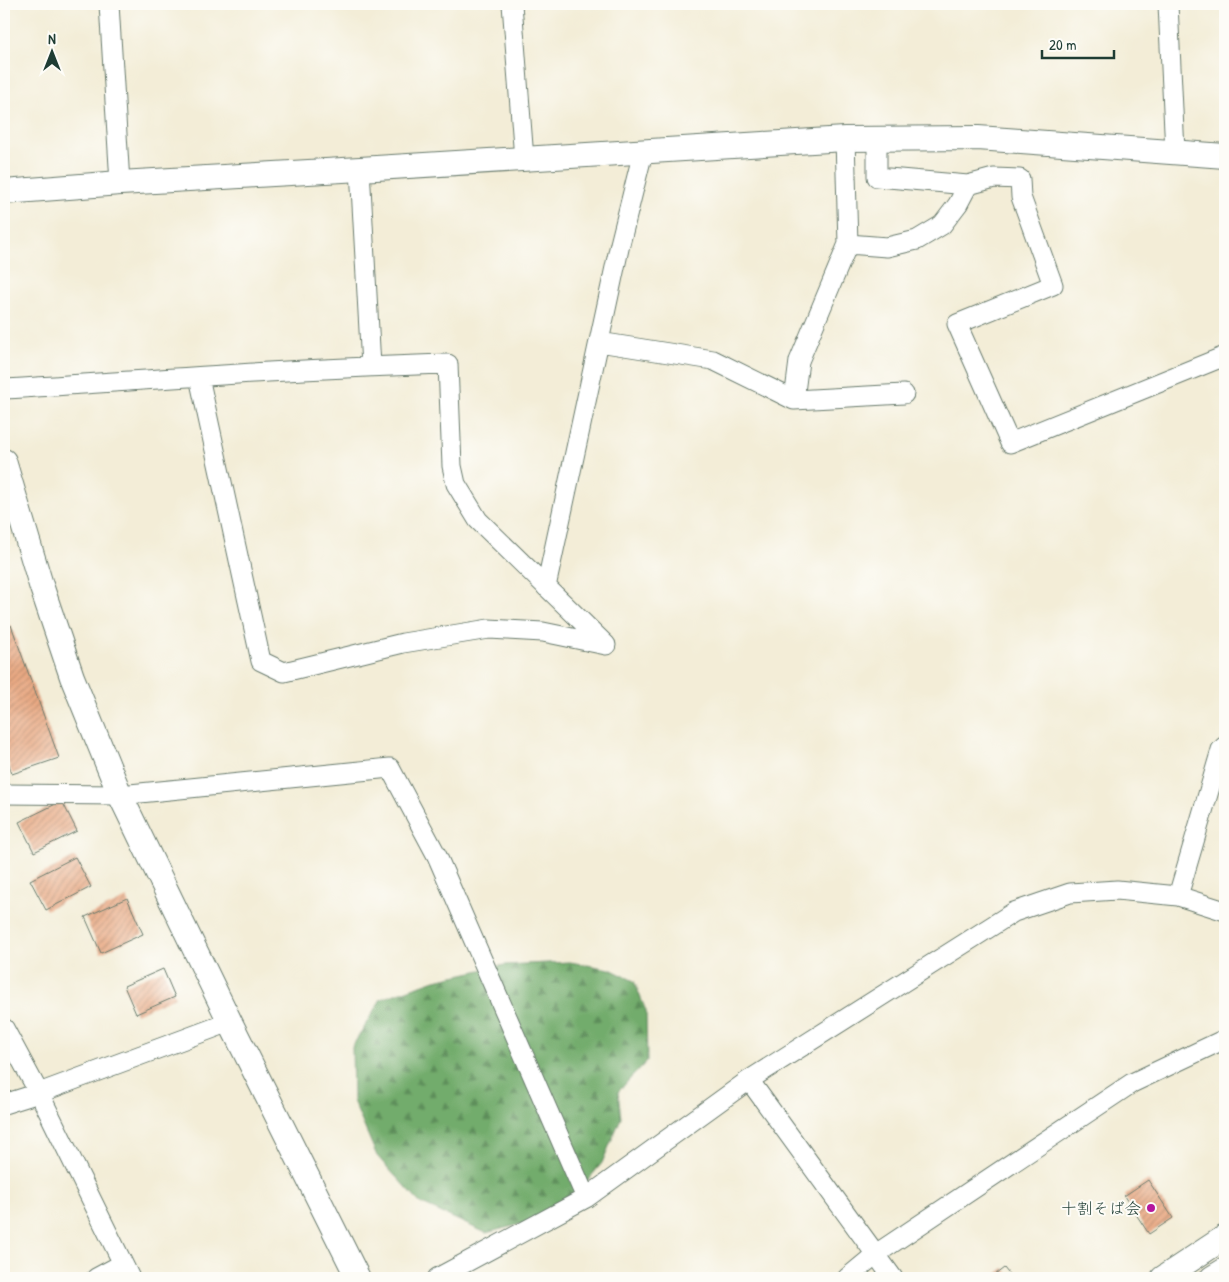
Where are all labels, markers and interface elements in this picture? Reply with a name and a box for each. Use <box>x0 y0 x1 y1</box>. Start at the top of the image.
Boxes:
north arrow <box>28 28 78 78</box>
scale bar <box>1042 28 1114 60</box>
text: N <box>48 29 56 48</box>
text: 20 m <box>1049 34 1076 55</box>
place label: 十割そば会 <box>1061 1197 1141 1219</box>
marker: 十割そば会 <box>1145 1202 1157 1214</box>

